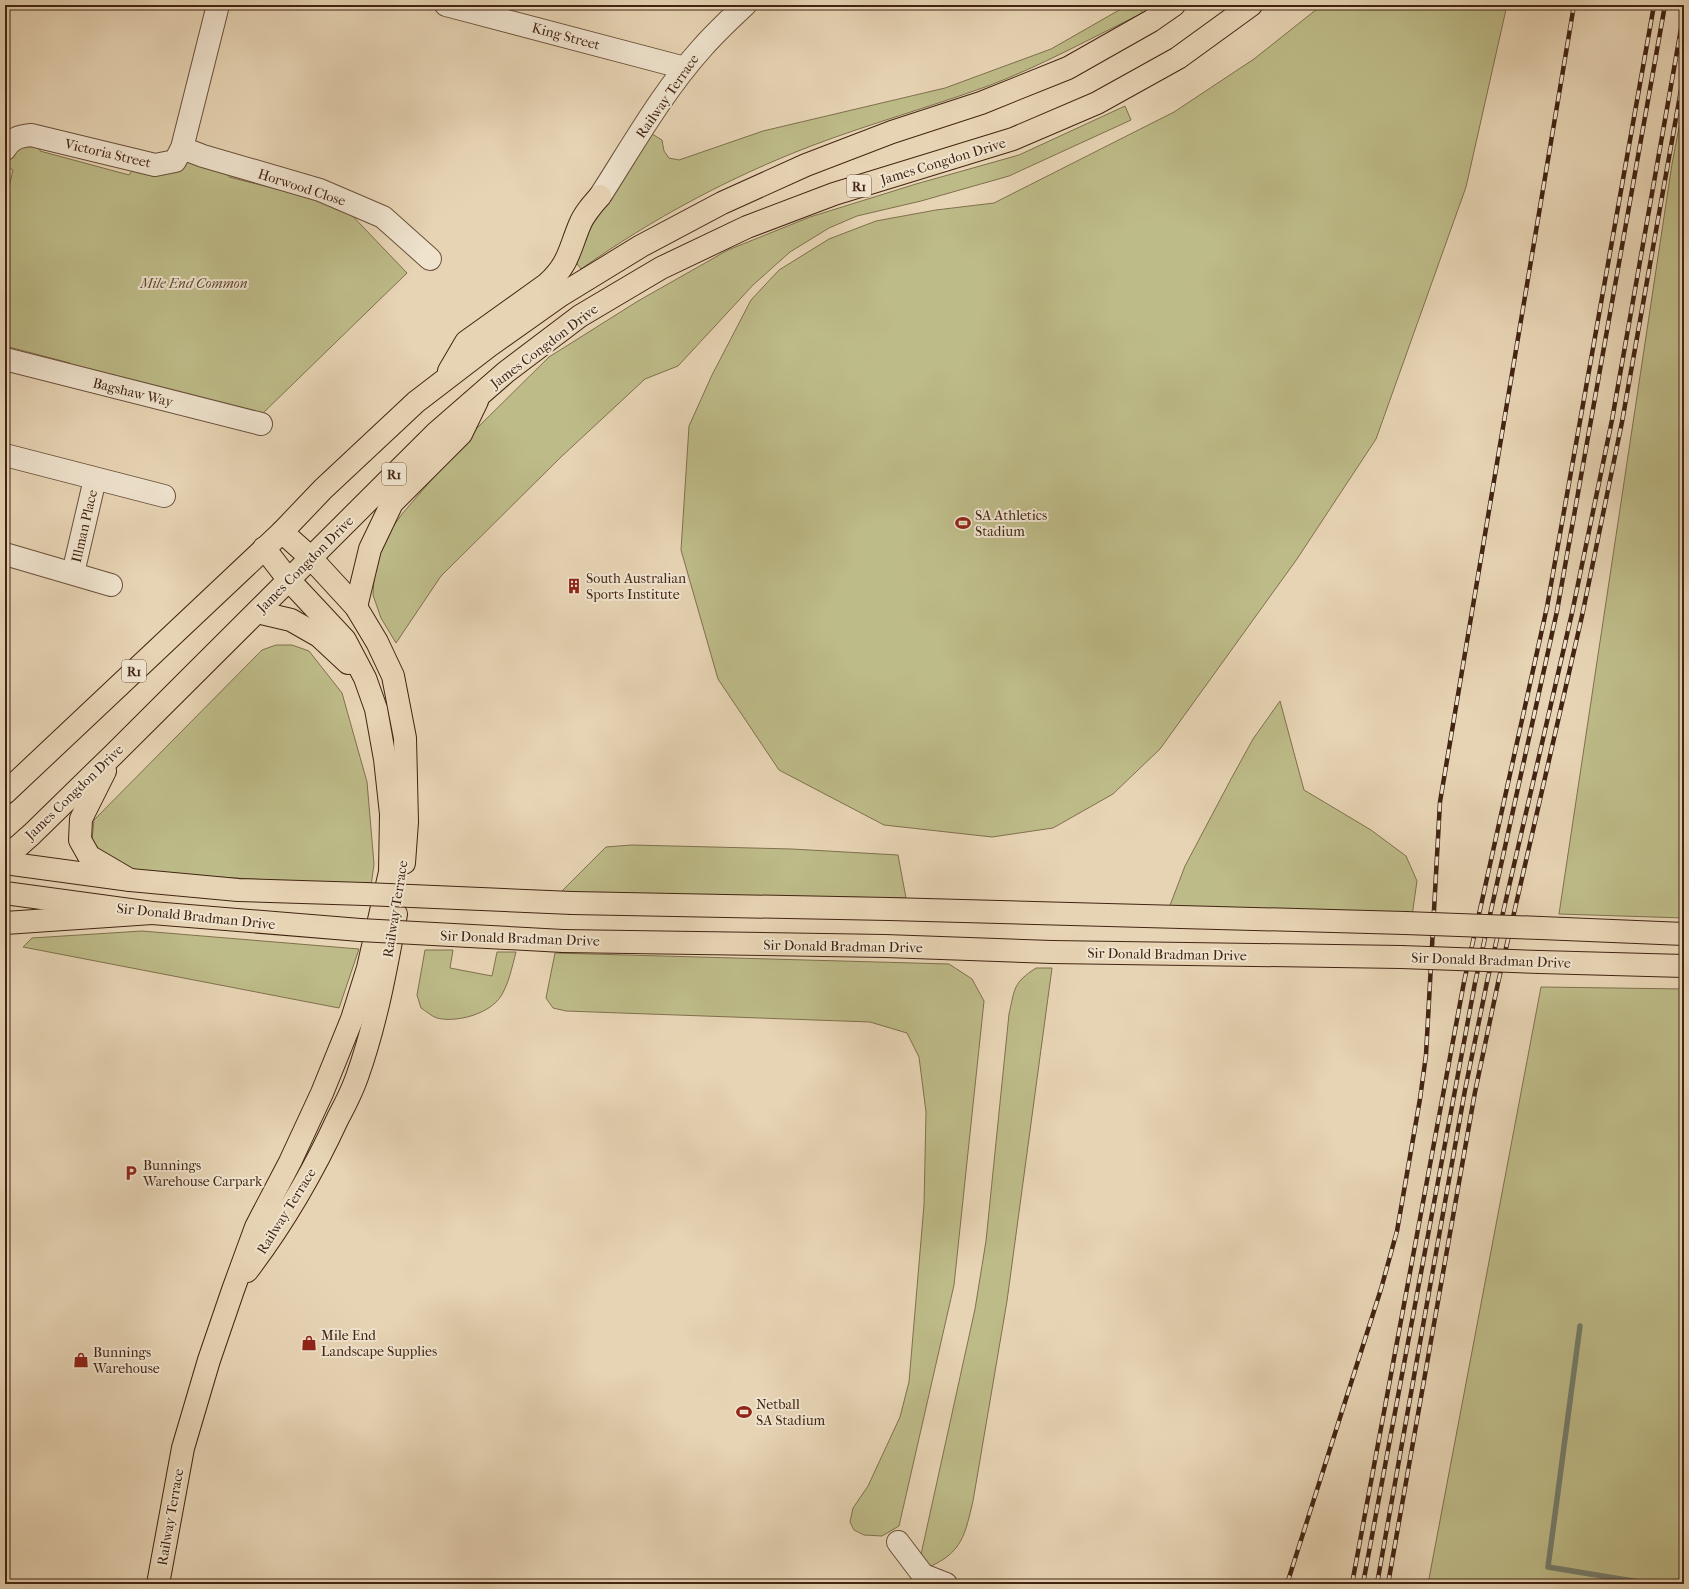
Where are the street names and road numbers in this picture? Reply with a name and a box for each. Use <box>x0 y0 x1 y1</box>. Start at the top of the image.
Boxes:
street label: King Street <box>530 19 602 54</box>
street label: Railway Terrace <box>632 51 703 141</box>
street label: James Congdon Drive <box>878 134 1008 189</box>
street label: Victoria Street <box>62 135 153 172</box>
street label: Horwood Close <box>256 165 348 210</box>
road number: R1 <box>847 175 871 197</box>
street label: James Congdon Drive <box>486 300 601 393</box>
street label: Bagshaw Way <box>91 374 175 411</box>
road number: R1 <box>382 463 406 485</box>
street label: Illman Place <box>68 488 101 564</box>
street label: James Congdon Drive <box>253 512 357 617</box>
road number: R1 <box>122 660 146 682</box>
street label: James Congdon Drive <box>21 741 127 844</box>
street label: Railway Terrace <box>379 859 412 959</box>
street label: Sir Donald Bradman Drive <box>116 900 276 933</box>
street label: Sir Donald Bradman Drive <box>440 927 600 950</box>
street label: Sir Donald Bradman Drive <box>763 937 923 956</box>
street label: Sir Donald Bradman Drive <box>1087 945 1247 964</box>
street label: Sir Donald Bradman Drive <box>1411 949 1571 972</box>
street label: Railway Terrace <box>253 1165 320 1257</box>
street label: Railway Terrace <box>154 1467 187 1567</box>

